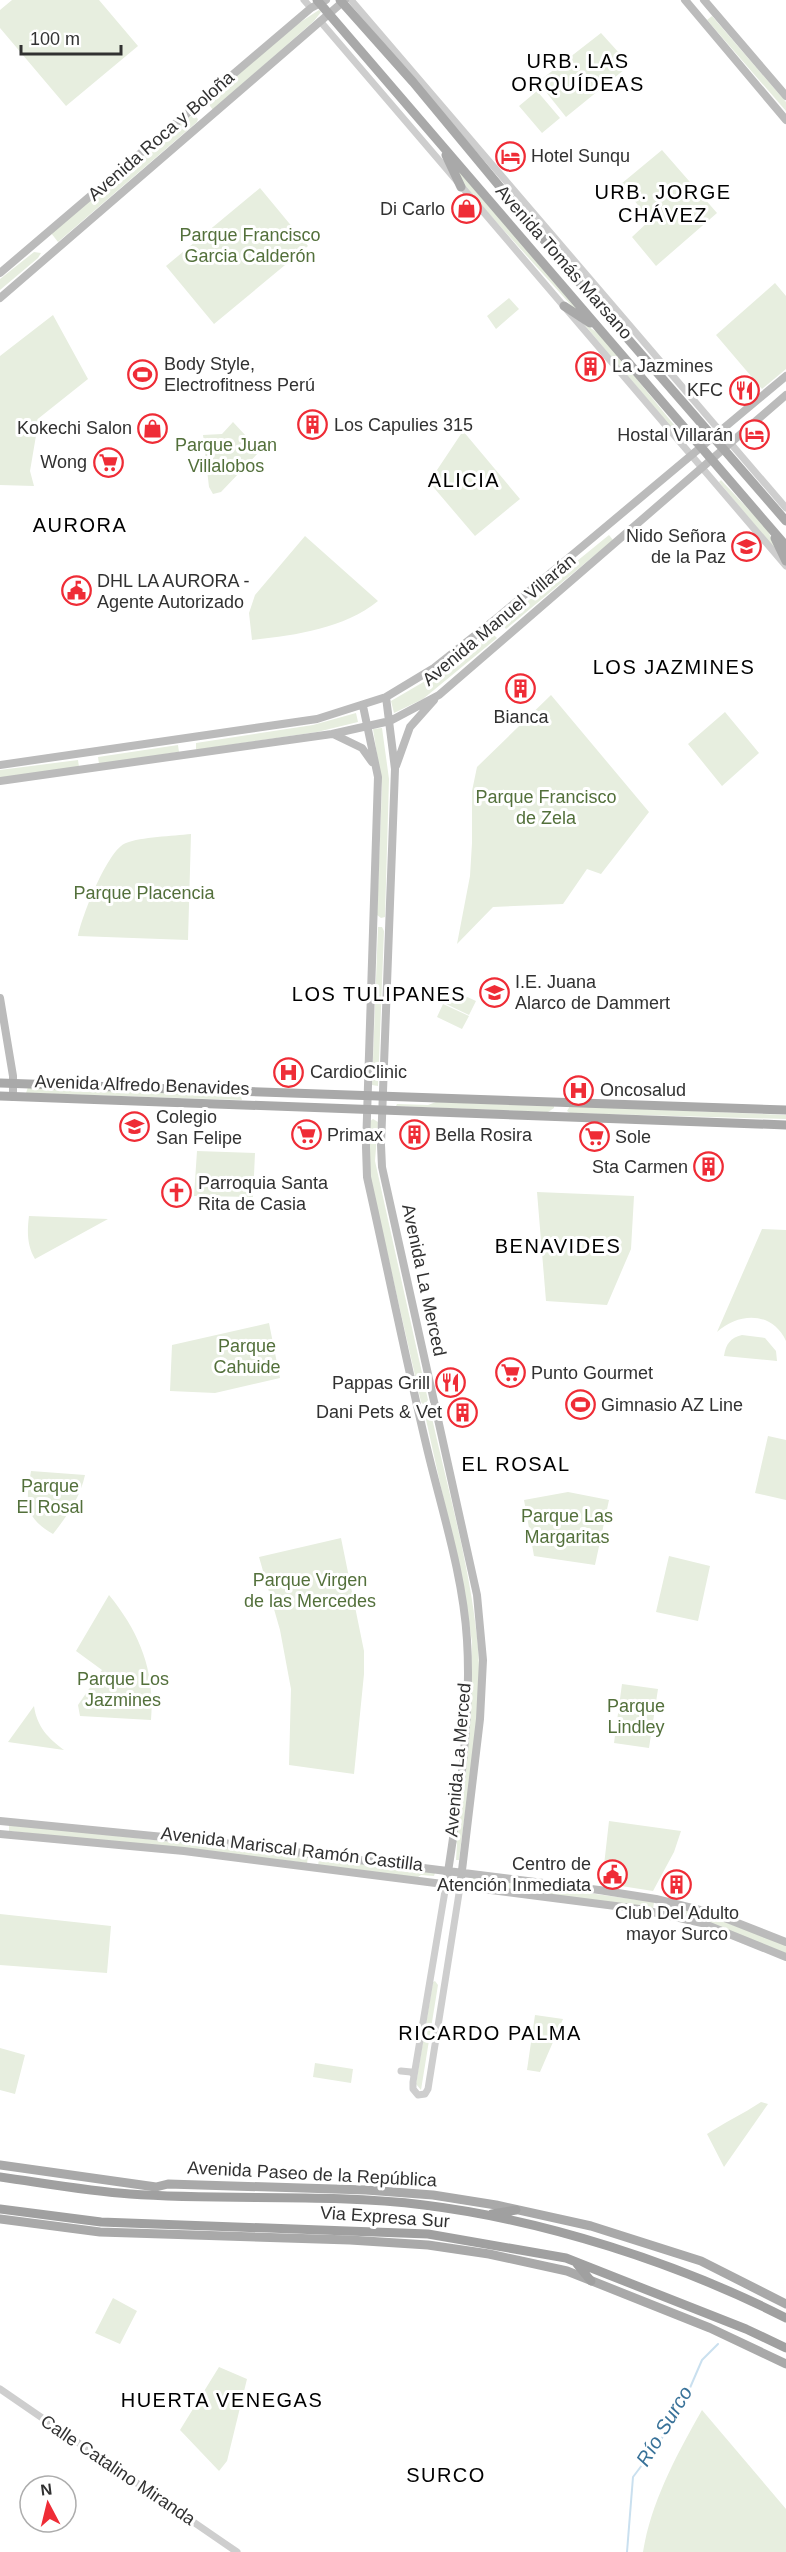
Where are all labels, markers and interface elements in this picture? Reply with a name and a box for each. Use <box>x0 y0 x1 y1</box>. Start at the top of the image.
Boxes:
scale bar <box>21 18 122 56</box>
text: 100 m <box>30 29 80 49</box>
district label: URB. LAS ORQUÍDEAS <box>511 50 645 95</box>
street label: Avenida Roca y Boloña <box>84 67 239 205</box>
hotel icon: Hotel Sunqu <box>494 140 526 172</box>
place label: Hotel Sunqu <box>531 146 630 166</box>
street label: Avenida Tomás Marsano <box>492 181 636 343</box>
district label: URB. JORGE CHÁVEZ <box>594 181 732 226</box>
shop icon: Di Carlo <box>450 193 482 225</box>
place label: Di Carlo <box>380 199 445 219</box>
park label: Parque Francisco Garcia Calderón <box>179 225 321 266</box>
building icon: La Jazmines <box>575 350 607 382</box>
place label: Body Style, Electrofitness Perú <box>164 354 315 395</box>
place label: La Jazmines <box>612 356 713 376</box>
sports icon: Body Style, Electrofitness Perú <box>127 358 159 390</box>
restaurant icon: KFC <box>728 374 760 406</box>
place label: KFC <box>687 380 723 400</box>
building icon: Los Capulies 315 <box>297 409 329 441</box>
shop icon: Kokechi Salon <box>137 412 169 444</box>
place label: Los Capulies 315 <box>334 415 473 435</box>
place label: Kokechi Salon <box>17 418 132 438</box>
hotel icon: Hostal Villarán <box>738 419 770 451</box>
place label: Hostal Villarán <box>617 425 733 445</box>
park label: Parque Juan Villalobos <box>175 435 277 476</box>
supermarket icon: Wong <box>92 446 124 478</box>
place label: Wong <box>40 452 87 472</box>
district label: ALICIA <box>428 469 500 491</box>
district label: AURORA <box>33 514 127 536</box>
place label: Nido Señora de la Paz <box>626 526 727 567</box>
school or university icon: Nido Señora de la Paz <box>731 530 763 562</box>
street label: Avenida Manuel Villarán <box>418 550 580 690</box>
place label: DHL LA AURORA - Agente Autorizado <box>97 571 249 612</box>
public building icon: DHL LA AURORA - Agente Autorizado <box>60 575 92 607</box>
district label: LOS JAZMINES <box>593 656 755 678</box>
building icon: Bianca <box>505 672 537 704</box>
place label: Bianca <box>493 707 550 727</box>
park label: Parque Francisco de Zela <box>475 787 617 828</box>
park label: Parque Placencia <box>73 883 216 903</box>
place label: I.E. Juana Alarco de Dammert <box>515 972 670 1013</box>
school or university icon: I.E. Juana Alarco de Dammert <box>478 976 510 1008</box>
district label: LOS TULIPANES <box>292 983 466 1005</box>
hospital icon: CardioClinic <box>273 1056 305 1088</box>
place label: CardioClinic <box>310 1062 407 1082</box>
street label: Avenida Alfredo Benavides <box>34 1071 250 1099</box>
hospital icon: Oncosalud <box>563 1074 595 1106</box>
place label: Oncosalud <box>600 1080 686 1100</box>
place label: Colegio San Felipe <box>156 1107 242 1148</box>
school or university icon: Colegio San Felipe <box>119 1111 151 1143</box>
supermarket icon: Primax <box>290 1119 322 1151</box>
building icon: Bella Rosira <box>398 1119 430 1151</box>
supermarket icon: Sole <box>578 1121 610 1153</box>
place label: Primax <box>327 1125 383 1145</box>
place label: Bella Rosira <box>435 1125 533 1145</box>
place label: Sole <box>615 1127 651 1147</box>
building icon: Sta Carmen <box>693 1151 725 1183</box>
place label: Sta Carmen <box>592 1157 688 1177</box>
place label: Parroquia Santa Rita de Casia <box>198 1173 329 1214</box>
church icon: Parroquia Santa Rita de Casia <box>161 1177 193 1209</box>
street label: Avenida La Merced <box>398 1202 450 1358</box>
district label: BENAVIDES <box>495 1235 621 1257</box>
park label: Parque Cahuide <box>213 1336 281 1377</box>
supermarket icon: Punto Gourmet <box>494 1357 526 1389</box>
place label: Punto Gourmet <box>531 1363 653 1383</box>
restaurant icon: Pappas Grill <box>435 1367 467 1399</box>
place label: Pappas Grill <box>332 1373 430 1393</box>
sports icon: Gimnasio AZ Line <box>564 1389 596 1421</box>
place label: Gimnasio AZ Line <box>601 1395 743 1415</box>
building icon: Dani Pets & Vet <box>447 1396 479 1428</box>
place label: Dani Pets & Vet <box>316 1402 442 1422</box>
district label: EL ROSAL <box>461 1453 571 1475</box>
park label: Parque El Rosal <box>16 1476 84 1517</box>
park label: Parque Las Margaritas <box>521 1506 613 1547</box>
park label: Parque Virgen de las Mercedes <box>244 1570 376 1611</box>
park label: Parque Los Jazmines <box>77 1669 169 1710</box>
street label: Avenida La Merced <box>441 1682 475 1838</box>
park label: Parque Lindley <box>607 1696 665 1737</box>
street label: Avenida Mariscal Ramón Castilla <box>160 1823 425 1875</box>
place label: Centro de Atención Inmediata <box>437 1854 592 1895</box>
public building icon: Centro de Atención Inmediata <box>596 1858 628 1890</box>
building icon: Club Del Adulto mayor Surco <box>661 1868 693 1900</box>
place label: Club Del Adulto mayor Surco <box>615 1903 739 1944</box>
district label: RICARDO PALMA <box>398 2022 582 2044</box>
street label: Avenida Paseo de la República <box>187 2157 438 2191</box>
street label: Via Expresa Sur <box>320 2202 450 2232</box>
water label: Río Surco <box>632 2382 696 2470</box>
district label: HUERTA VENEGAS <box>121 2389 323 2411</box>
street label: Calle Catalino Miranda <box>37 2411 200 2530</box>
district label: SURCO <box>406 2464 486 2486</box>
north arrow <box>18 2474 78 2534</box>
text: N <box>39 2480 53 2499</box>

